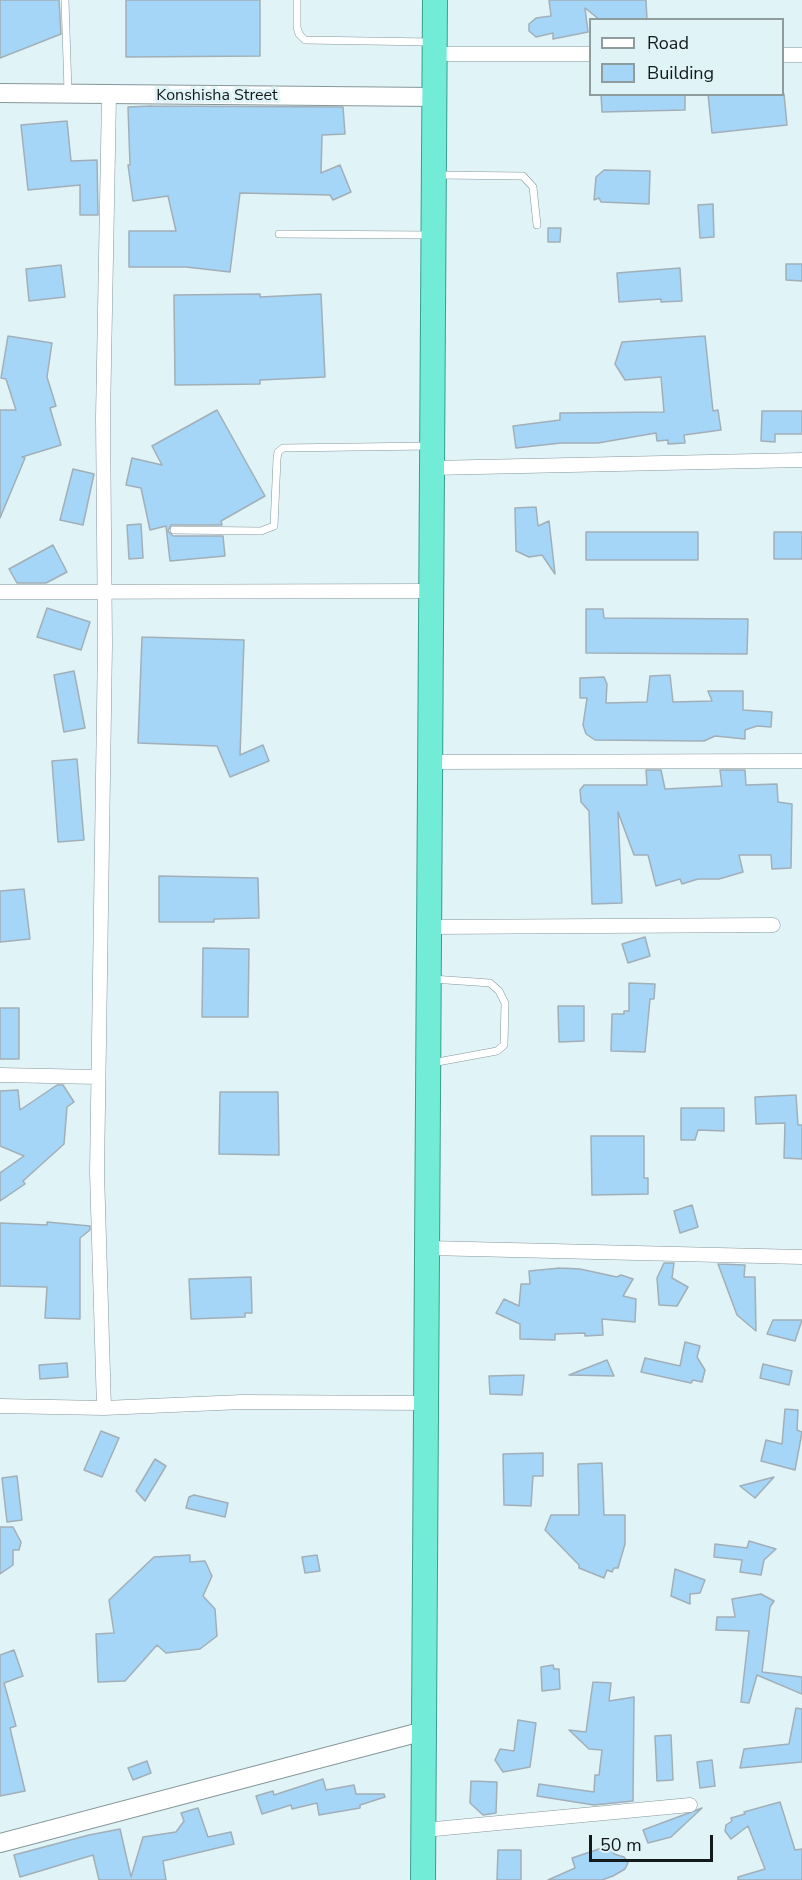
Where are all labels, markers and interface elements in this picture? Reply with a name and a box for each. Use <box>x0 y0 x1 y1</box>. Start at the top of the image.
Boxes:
legend <box>589 18 784 96</box>
text: Road <box>647 31 689 55</box>
text: Building <box>647 61 714 85</box>
street label: Konshisha Street <box>156 86 278 106</box>
scale bar <box>592 1823 716 1861</box>
text: 50 m <box>600 1833 642 1857</box>

